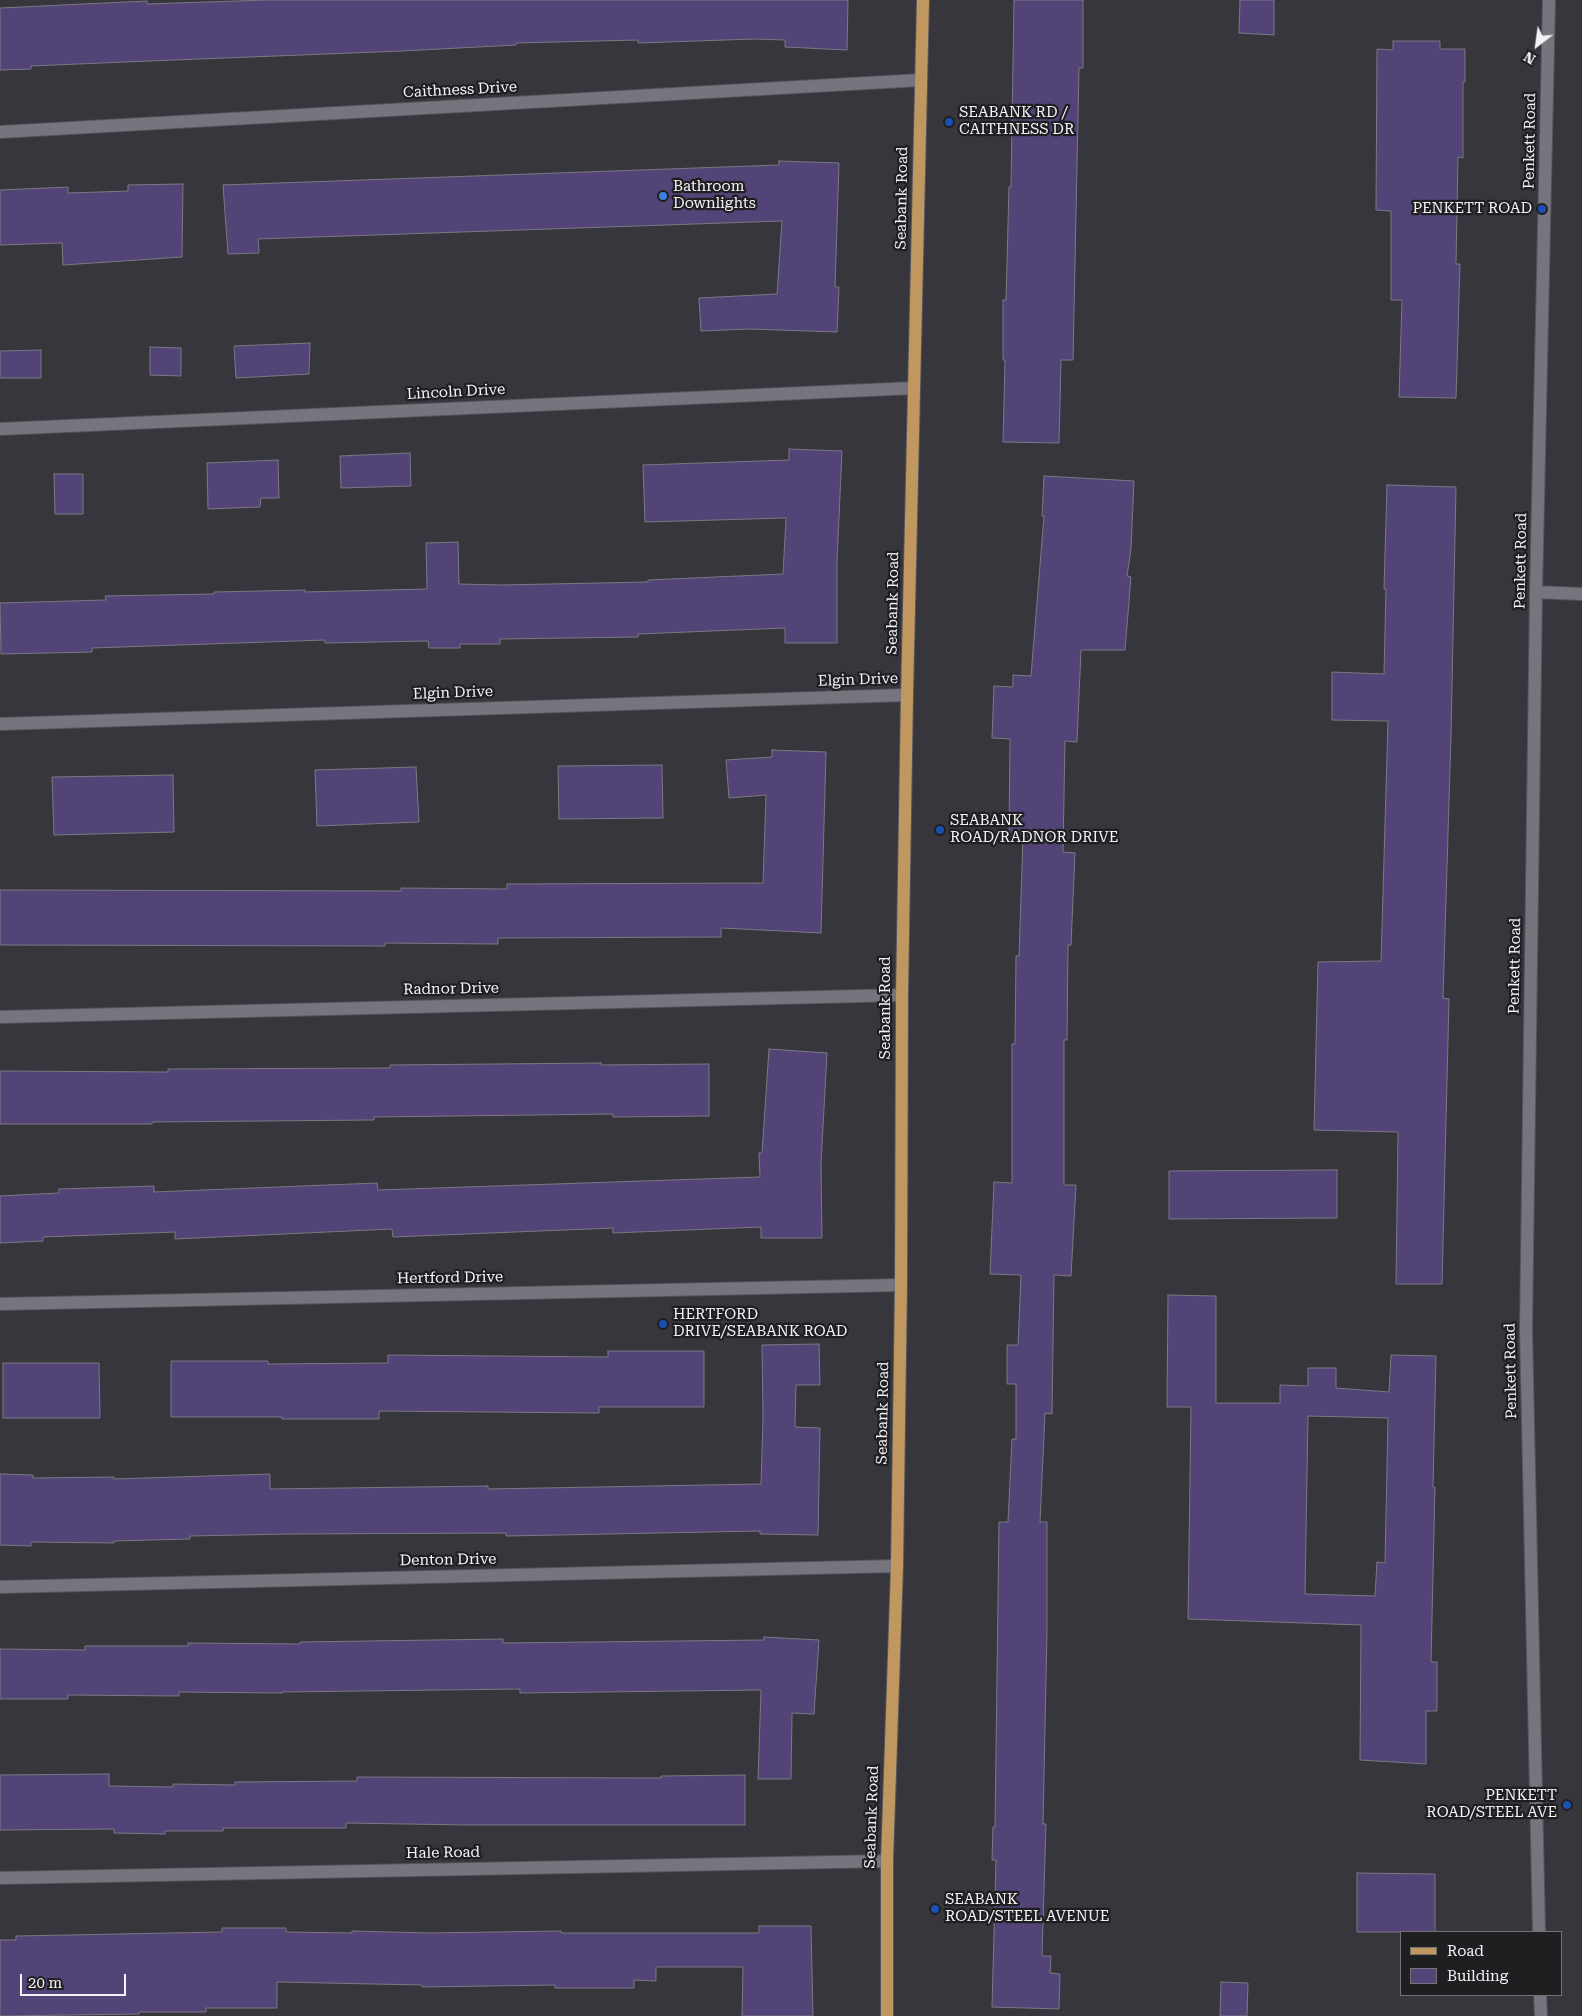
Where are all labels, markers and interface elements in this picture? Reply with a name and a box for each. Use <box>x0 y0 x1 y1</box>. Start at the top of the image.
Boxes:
north arrow <box>1512 20 1562 70</box>
text: N <box>1521 48 1538 68</box>
street label: Caithness Drive <box>403 78 517 102</box>
street label: Penkett Road <box>1520 93 1540 189</box>
place label: SEABANK RD / CAITHNESS DR <box>959 104 1074 139</box>
marker: SEABANK RD / CAITHNESS DR <box>943 116 955 128</box>
street label: Seabank Road <box>892 146 912 250</box>
place label: Bathroom Downlights <box>673 178 756 213</box>
marker: Bathroom Downlights <box>657 190 669 202</box>
place label: PENKETT ROAD <box>1412 200 1532 218</box>
marker: PENKETT ROAD <box>1536 203 1548 215</box>
street label: Lincoln Drive <box>406 380 506 404</box>
street label: Penkett Road <box>1511 513 1531 609</box>
street label: Seabank Road <box>883 551 903 655</box>
street label: Elgin Drive <box>818 670 898 690</box>
street label: Elgin Drive <box>413 683 493 703</box>
place label: SEABANK ROAD/RADNOR DRIVE <box>950 812 1118 847</box>
marker: SEABANK ROAD/RADNOR DRIVE <box>934 824 946 836</box>
street label: Penkett Road <box>1505 918 1525 1014</box>
street label: Seabank Road <box>877 956 895 1060</box>
street label: Radnor Drive <box>403 979 499 999</box>
street label: Hertford Drive <box>397 1268 503 1288</box>
place label: HERTFORD DRIVE/SEABANK ROAD <box>673 1306 847 1341</box>
marker: HERTFORD DRIVE/SEABANK ROAD <box>657 1318 669 1330</box>
street label: Penkett Road <box>1501 1323 1521 1419</box>
street label: Seabank Road <box>873 1361 893 1465</box>
street label: Denton Drive <box>399 1550 497 1570</box>
street label: Seabank Road <box>861 1765 883 1869</box>
place label: PENKETT ROAD/STEEL AVE <box>1426 1787 1557 1822</box>
marker: PENKETT ROAD/STEEL AVE <box>1561 1799 1573 1811</box>
street label: Hale Road <box>406 1843 480 1863</box>
place label: SEABANK ROAD/STEEL AVENUE <box>945 1891 1109 1926</box>
marker: SEABANK ROAD/STEEL AVENUE <box>929 1903 941 1915</box>
legend <box>1400 1931 1562 1996</box>
text: Road <box>1447 1942 1484 1960</box>
scale bar <box>22 1964 129 1996</box>
text: Building <box>1447 1967 1508 1985</box>
text: 20 m <box>28 1974 62 1992</box>

